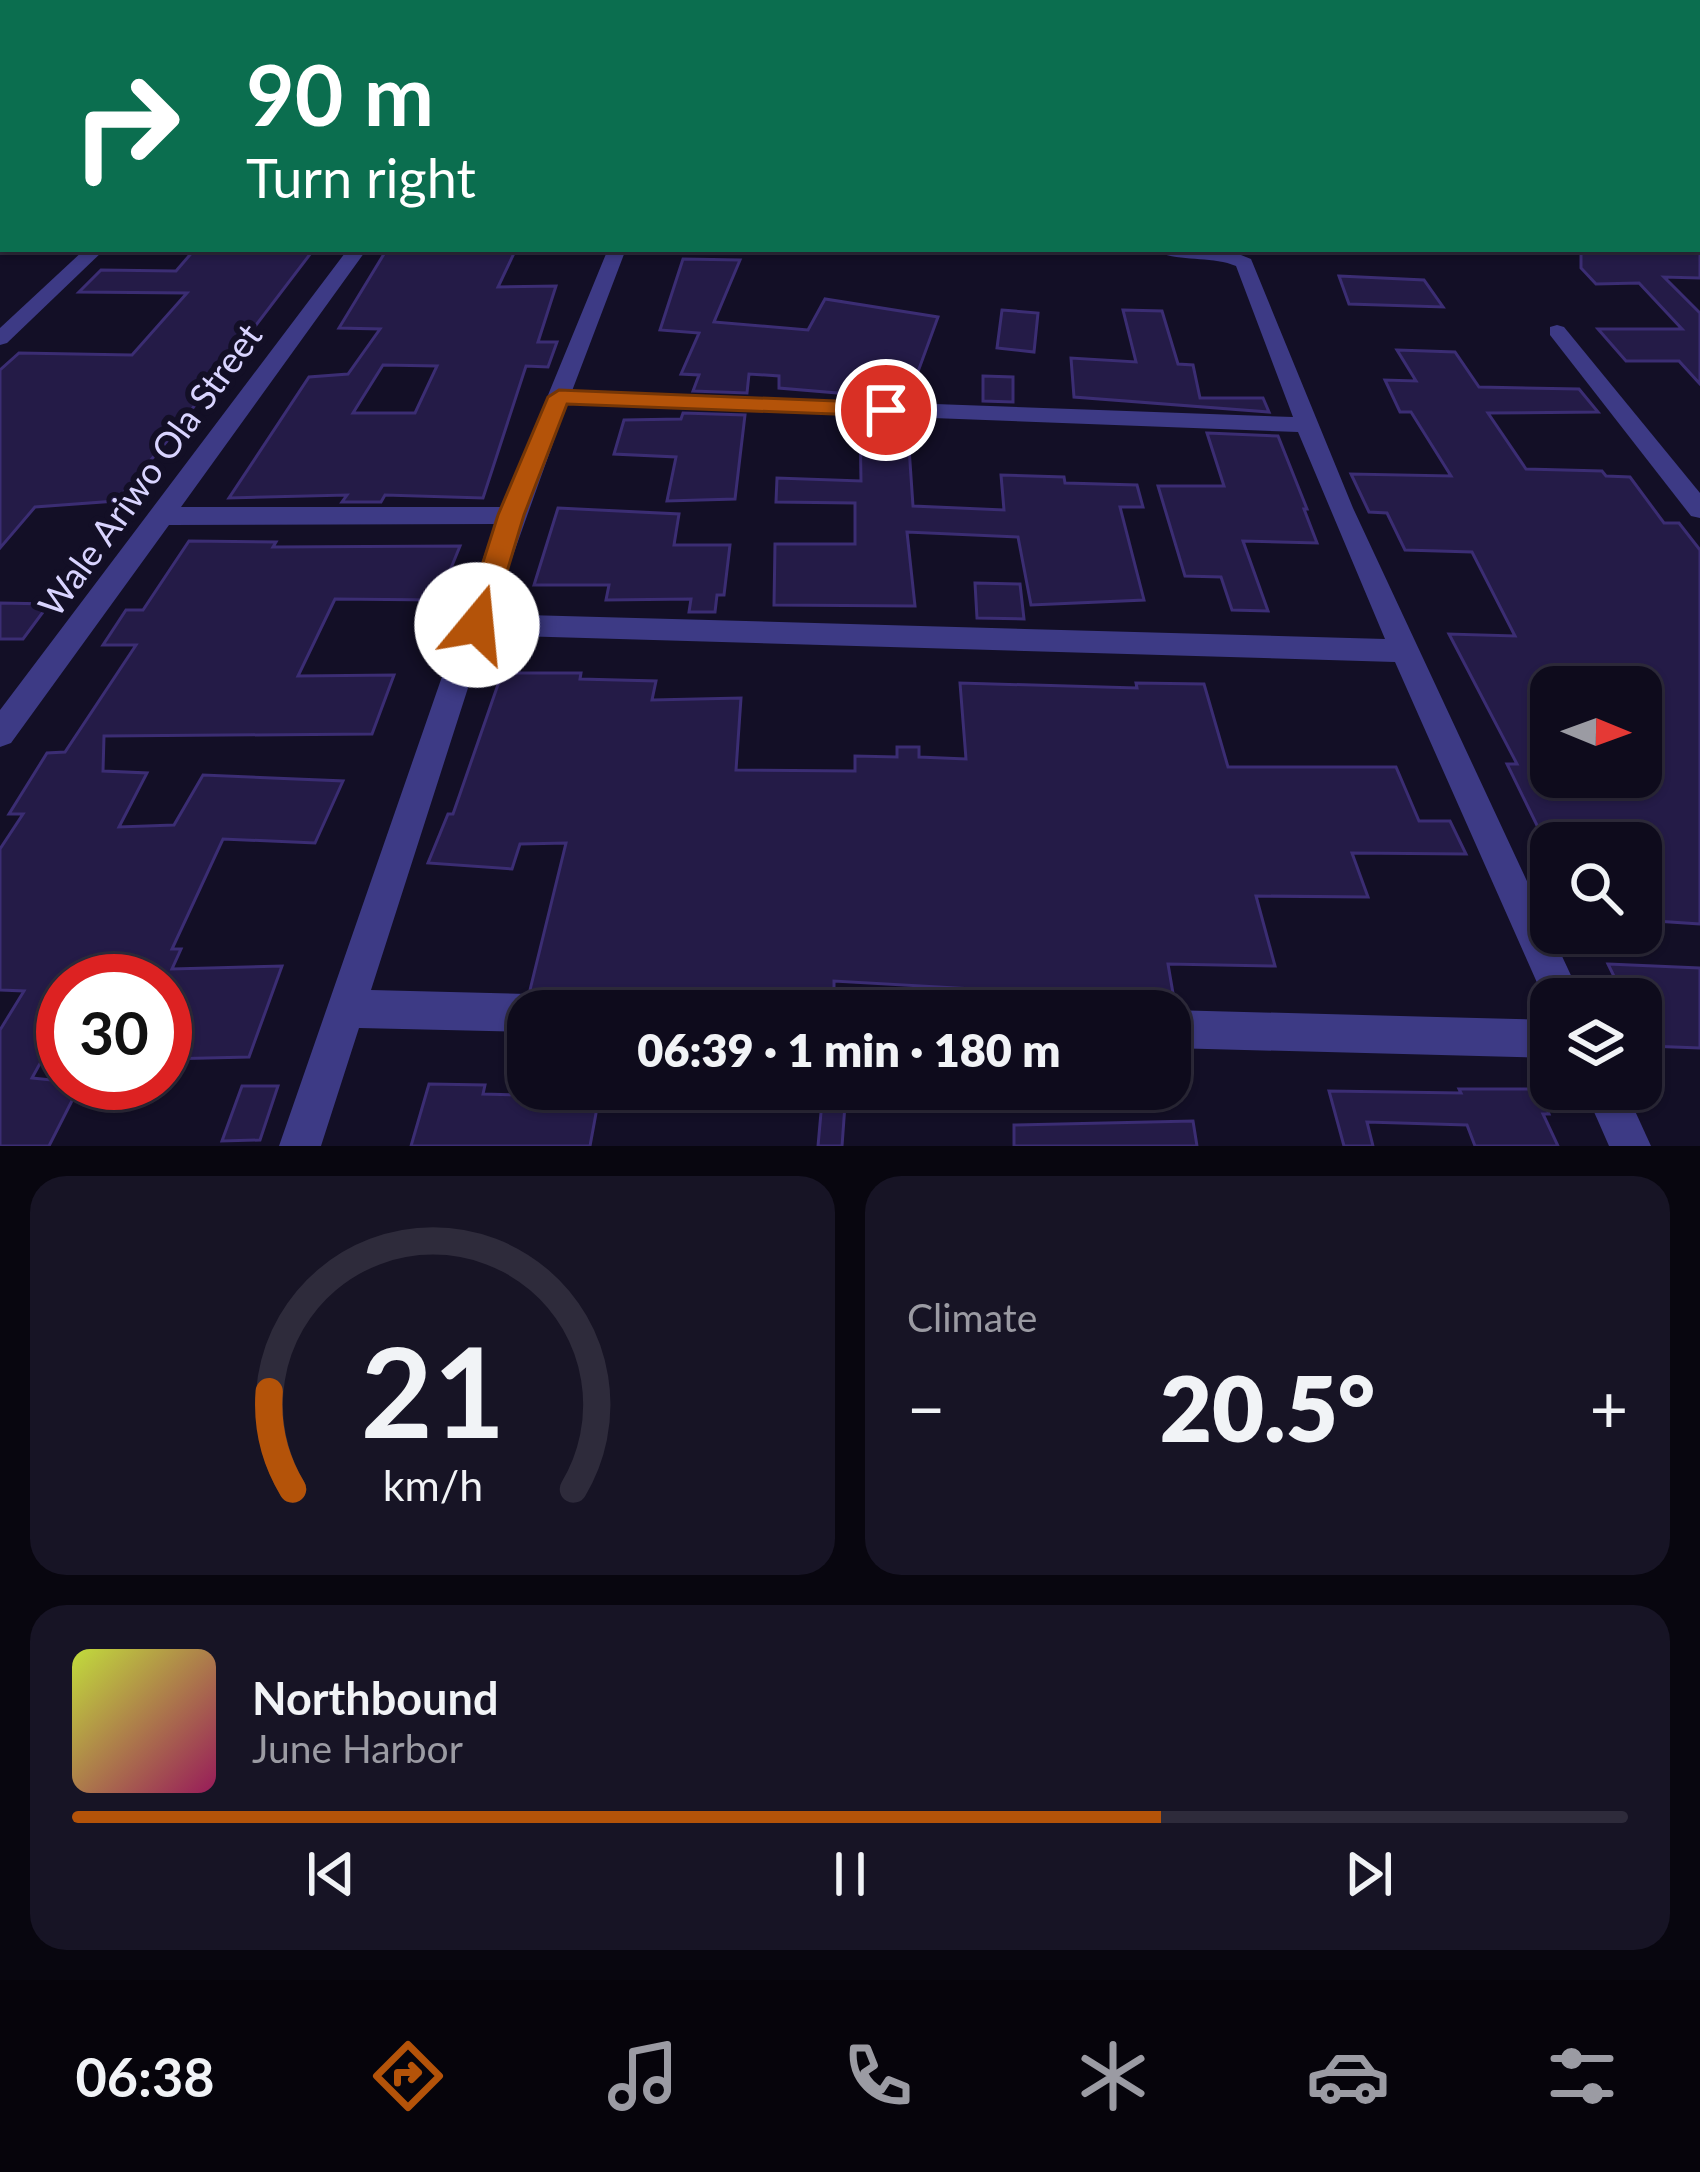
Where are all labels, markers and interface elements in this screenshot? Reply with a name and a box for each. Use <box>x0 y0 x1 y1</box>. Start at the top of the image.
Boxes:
text: 90 m <box>246 43 434 144</box>
icon: right <box>48 48 204 204</box>
text: Turn right <box>246 145 476 210</box>
street label: Wale Ariwo Ola Street <box>28 314 270 624</box>
pin <box>835 359 937 461</box>
icon: arrive <box>853 377 919 443</box>
position arrow <box>414 562 540 688</box>
north arrow <box>1530 666 1662 798</box>
map controls <box>1530 666 1662 1110</box>
button: search <box>1530 822 1662 954</box>
speed limit sign: 30 <box>36 954 192 1110</box>
button: layers <box>1530 978 1662 1110</box>
text: 06:39 · 1 min · 180 m <box>637 1023 1061 1077</box>
text: Climate <box>907 1294 1037 1340</box>
text: 21 <box>360 1315 505 1465</box>
text: 20.5° <box>1160 1353 1375 1461</box>
text: − <box>907 1368 945 1447</box>
text: + <box>1590 1368 1628 1447</box>
text: km/h <box>382 1458 483 1509</box>
text: Northbound <box>252 1671 498 1725</box>
text: June Harbor <box>252 1725 463 1771</box>
icon: previous <box>298 1841 364 1907</box>
icon: pause <box>817 1841 883 1907</box>
icon: next <box>1336 1841 1402 1907</box>
icon: directions <box>366 2034 450 2118</box>
icon: music <box>601 2034 685 2118</box>
icon: phone <box>836 2034 920 2118</box>
icon: climate <box>1071 2034 1155 2118</box>
icon: car <box>1306 2034 1390 2118</box>
icon: filters <box>1540 2034 1624 2118</box>
text: 06:38 <box>75 2044 215 2109</box>

